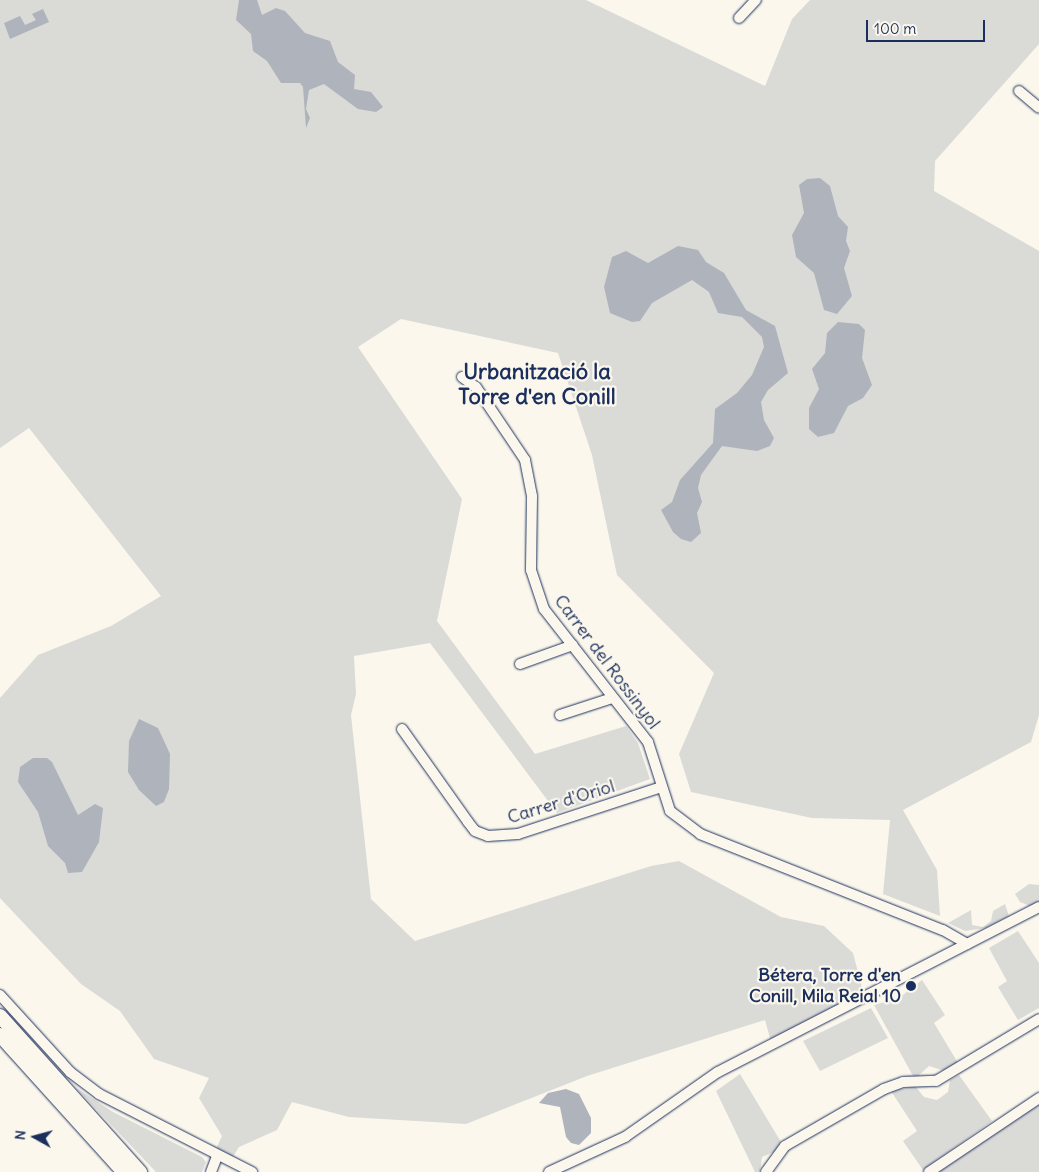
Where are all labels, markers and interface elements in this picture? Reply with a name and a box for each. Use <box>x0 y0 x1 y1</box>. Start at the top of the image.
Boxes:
scale bar <box>869 10 988 42</box>
text: 100 m <box>874 19 916 38</box>
district label: Urbanització la Torre d'en Conill <box>458 358 616 410</box>
street label: Carrer del Rossinyol <box>549 591 665 733</box>
street label: Carrer d'Oriol <box>505 775 617 829</box>
place label: Bétera, Torre d'en Conill, Mila Reial 10 <box>749 965 901 1008</box>
marker: Bétera, Torre d'en Conill, Mila Reial 10 <box>905 980 917 992</box>
north arrow <box>10 1112 60 1162</box>
text: N <box>11 1129 30 1141</box>

